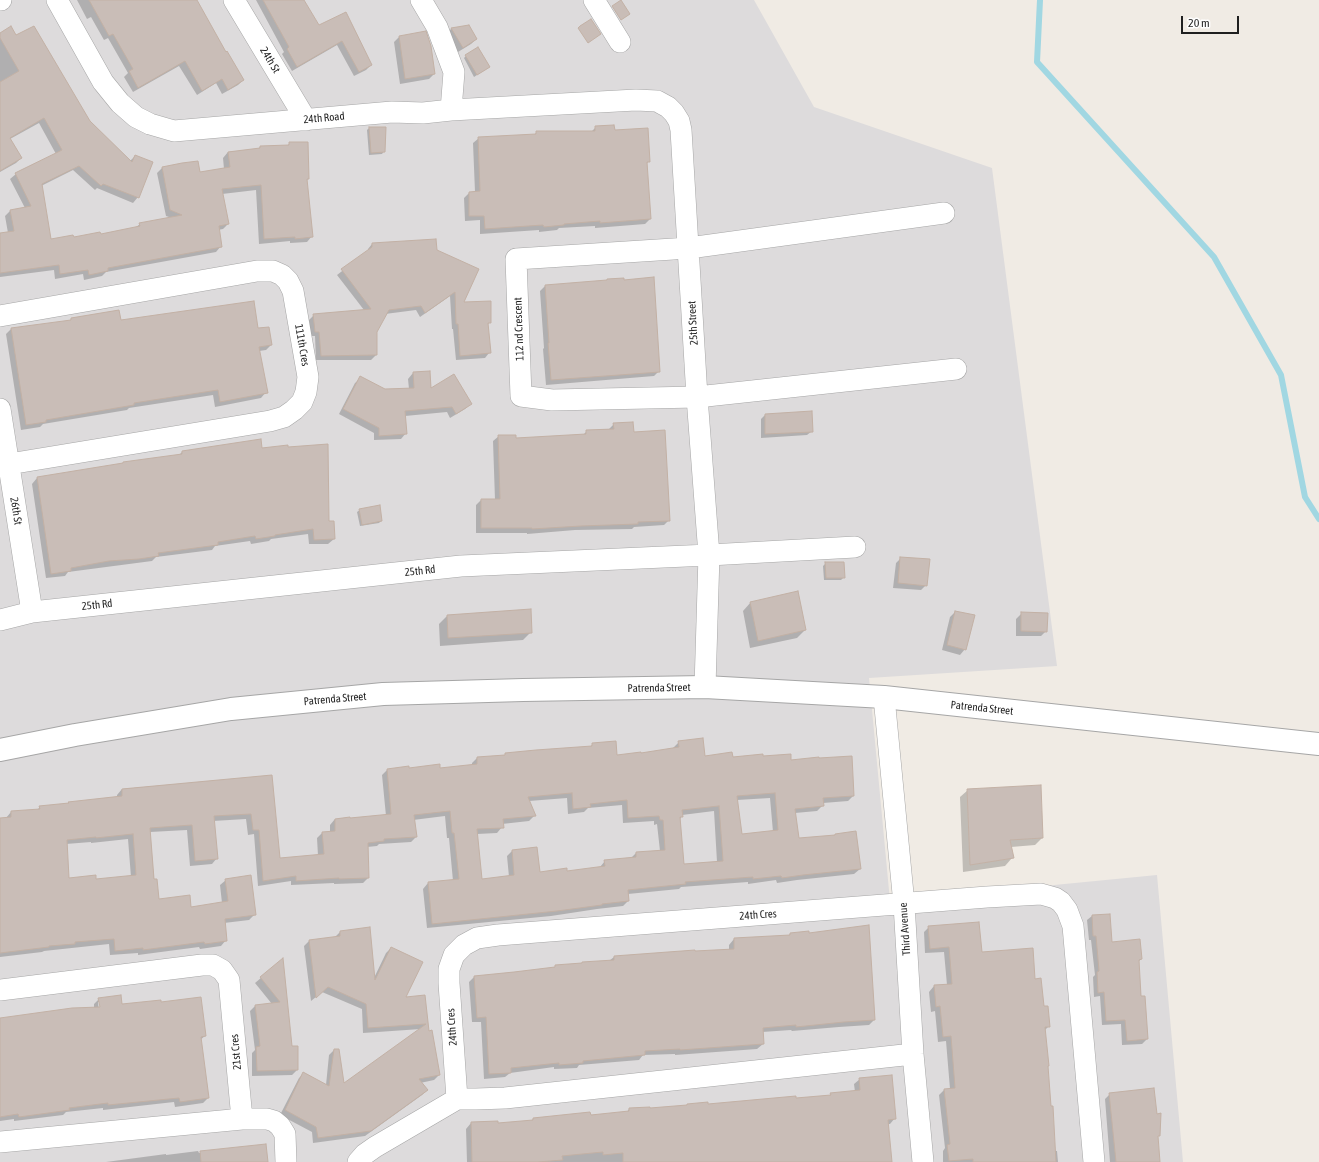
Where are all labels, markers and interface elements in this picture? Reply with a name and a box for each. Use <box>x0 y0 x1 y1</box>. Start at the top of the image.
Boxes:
scale bar <box>1183 8 1241 34</box>
text: 20 m <box>1188 16 1210 30</box>
street label: 24th St <box>257 45 283 75</box>
street label: 24th Road <box>303 110 345 126</box>
street label: 112 nd Crescent <box>511 297 527 361</box>
street label: 25th Street <box>685 300 701 346</box>
street label: 111th Cres <box>292 323 312 367</box>
street label: 26th St <box>7 496 25 526</box>
street label: 25th Rd <box>404 563 436 579</box>
street label: 25th Rd <box>81 597 113 613</box>
street label: Patrenda Street <box>627 681 691 695</box>
street label: Patrenda Street <box>303 690 367 708</box>
street label: Patrenda Street <box>950 698 1014 718</box>
street label: Third Avenue <box>897 902 913 956</box>
street label: 24th Cres <box>739 907 777 923</box>
street label: 24th Cres <box>444 1008 460 1046</box>
street label: 21st Cres <box>228 1034 244 1070</box>

